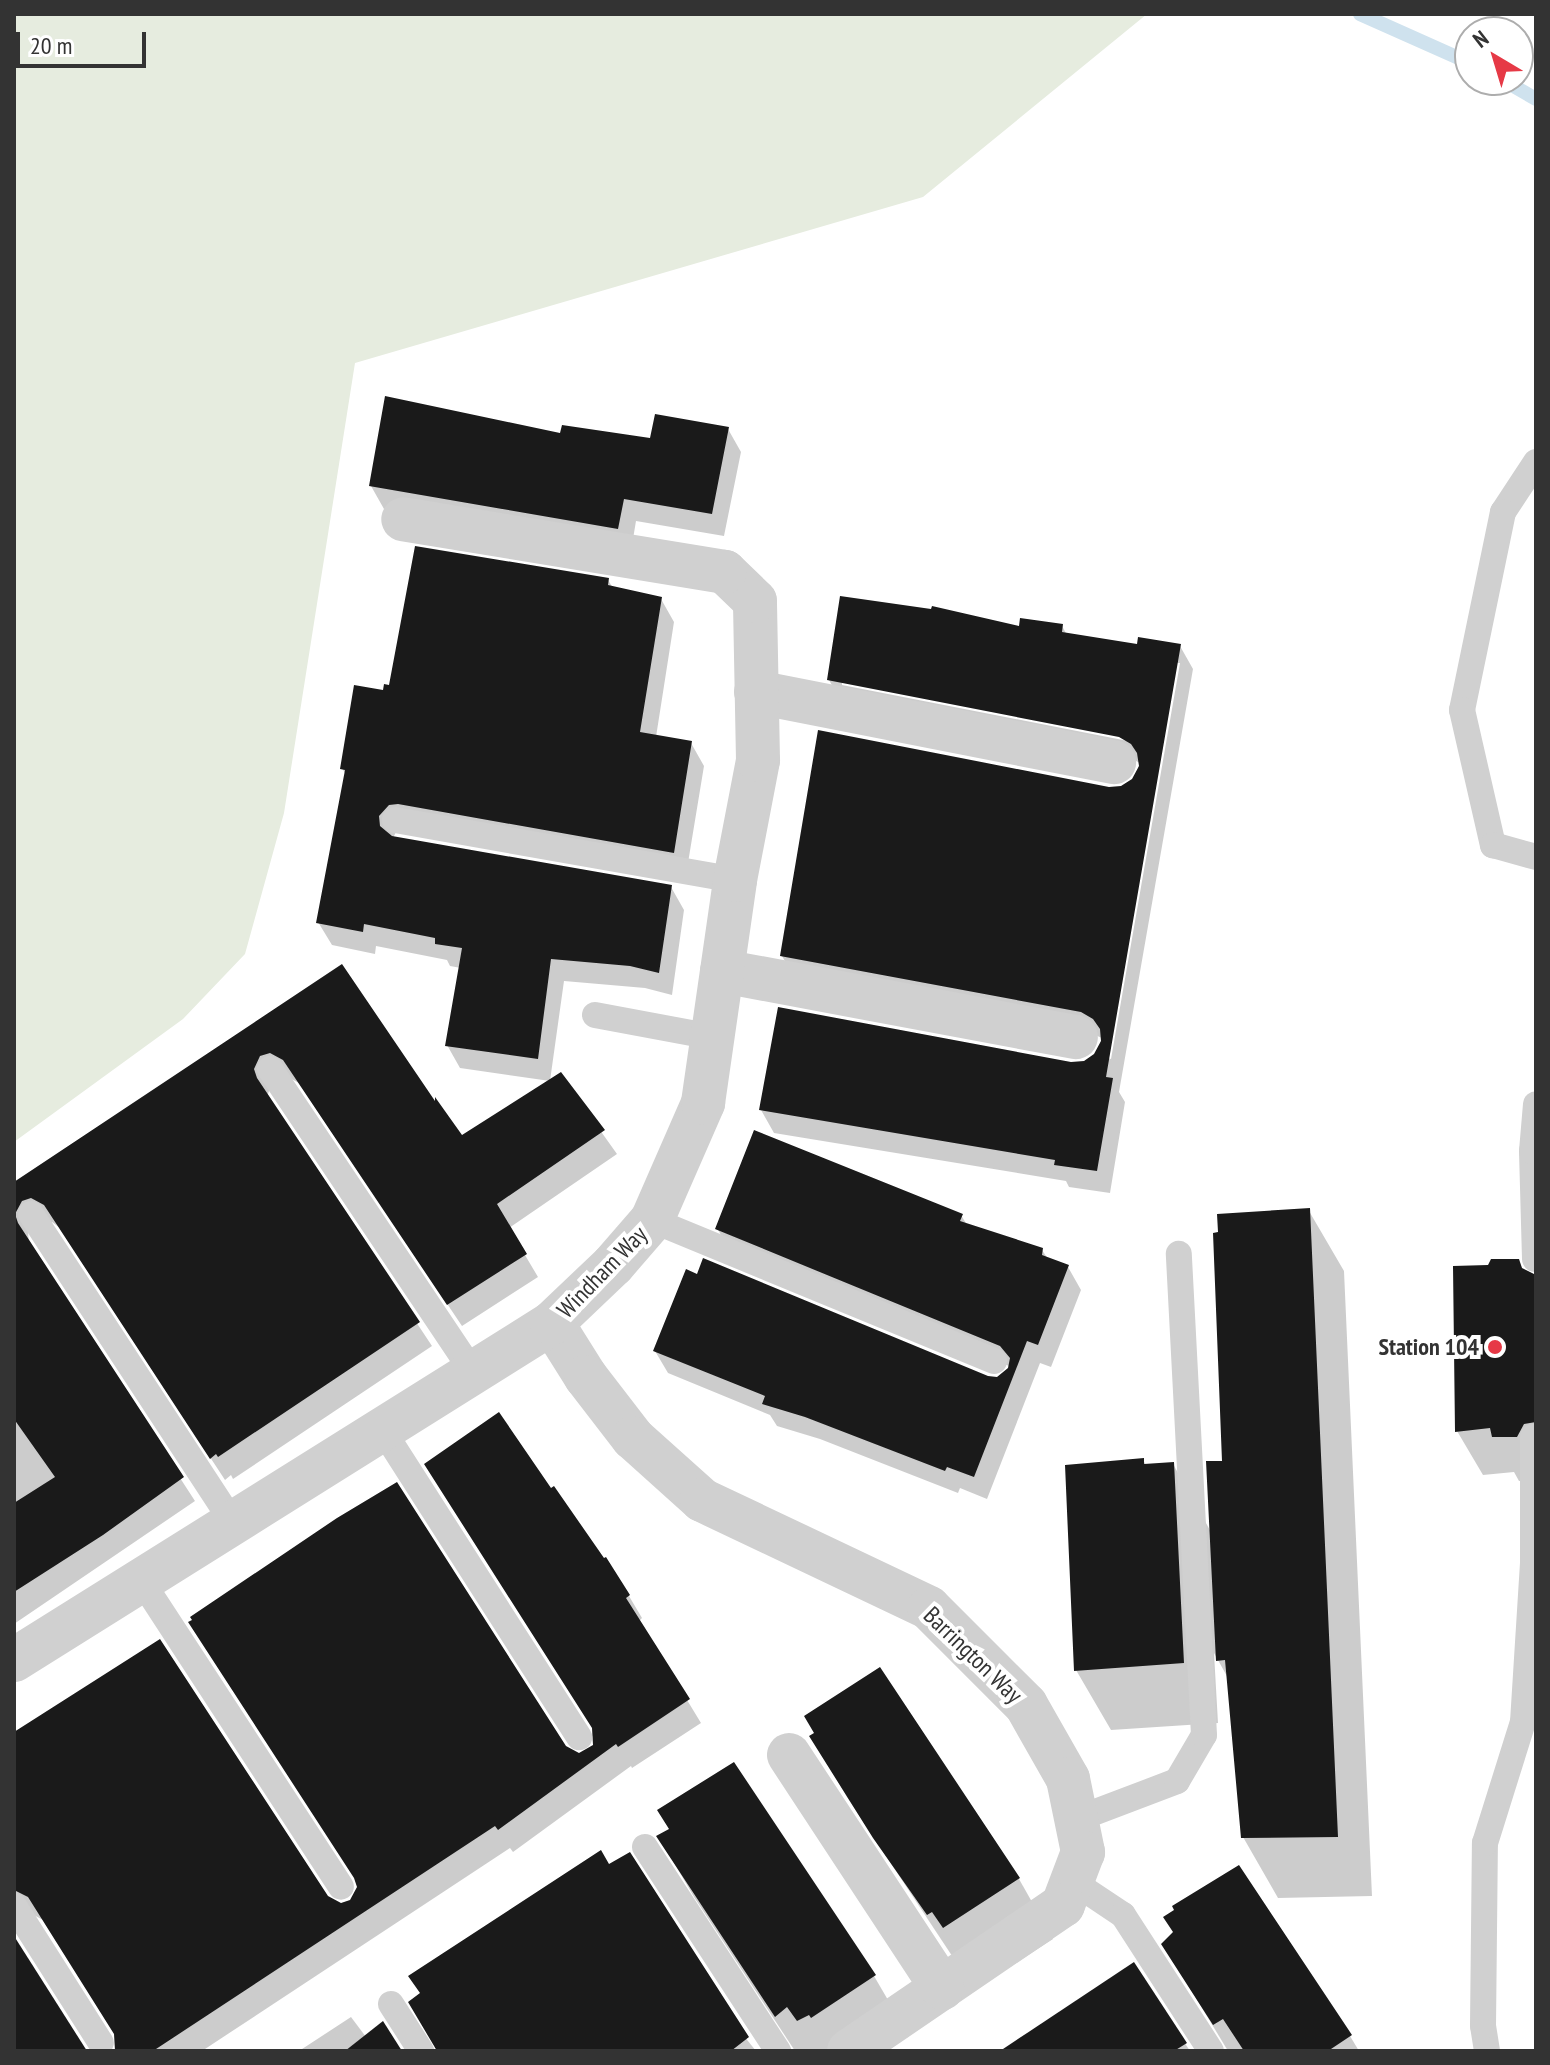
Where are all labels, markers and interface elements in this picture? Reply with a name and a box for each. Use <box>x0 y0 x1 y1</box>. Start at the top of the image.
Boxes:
scale bar <box>20 16 150 66</box>
north arrow <box>1454 16 1534 96</box>
text: N <box>1467 24 1494 53</box>
text: 20 m <box>30 30 72 61</box>
street label: Windham Way <box>551 1220 653 1324</box>
place label: Station 104 <box>1378 1333 1479 1361</box>
marker: Station 104 <box>1486 1338 1504 1356</box>
street label: Barrington Way <box>917 1601 1029 1709</box>

